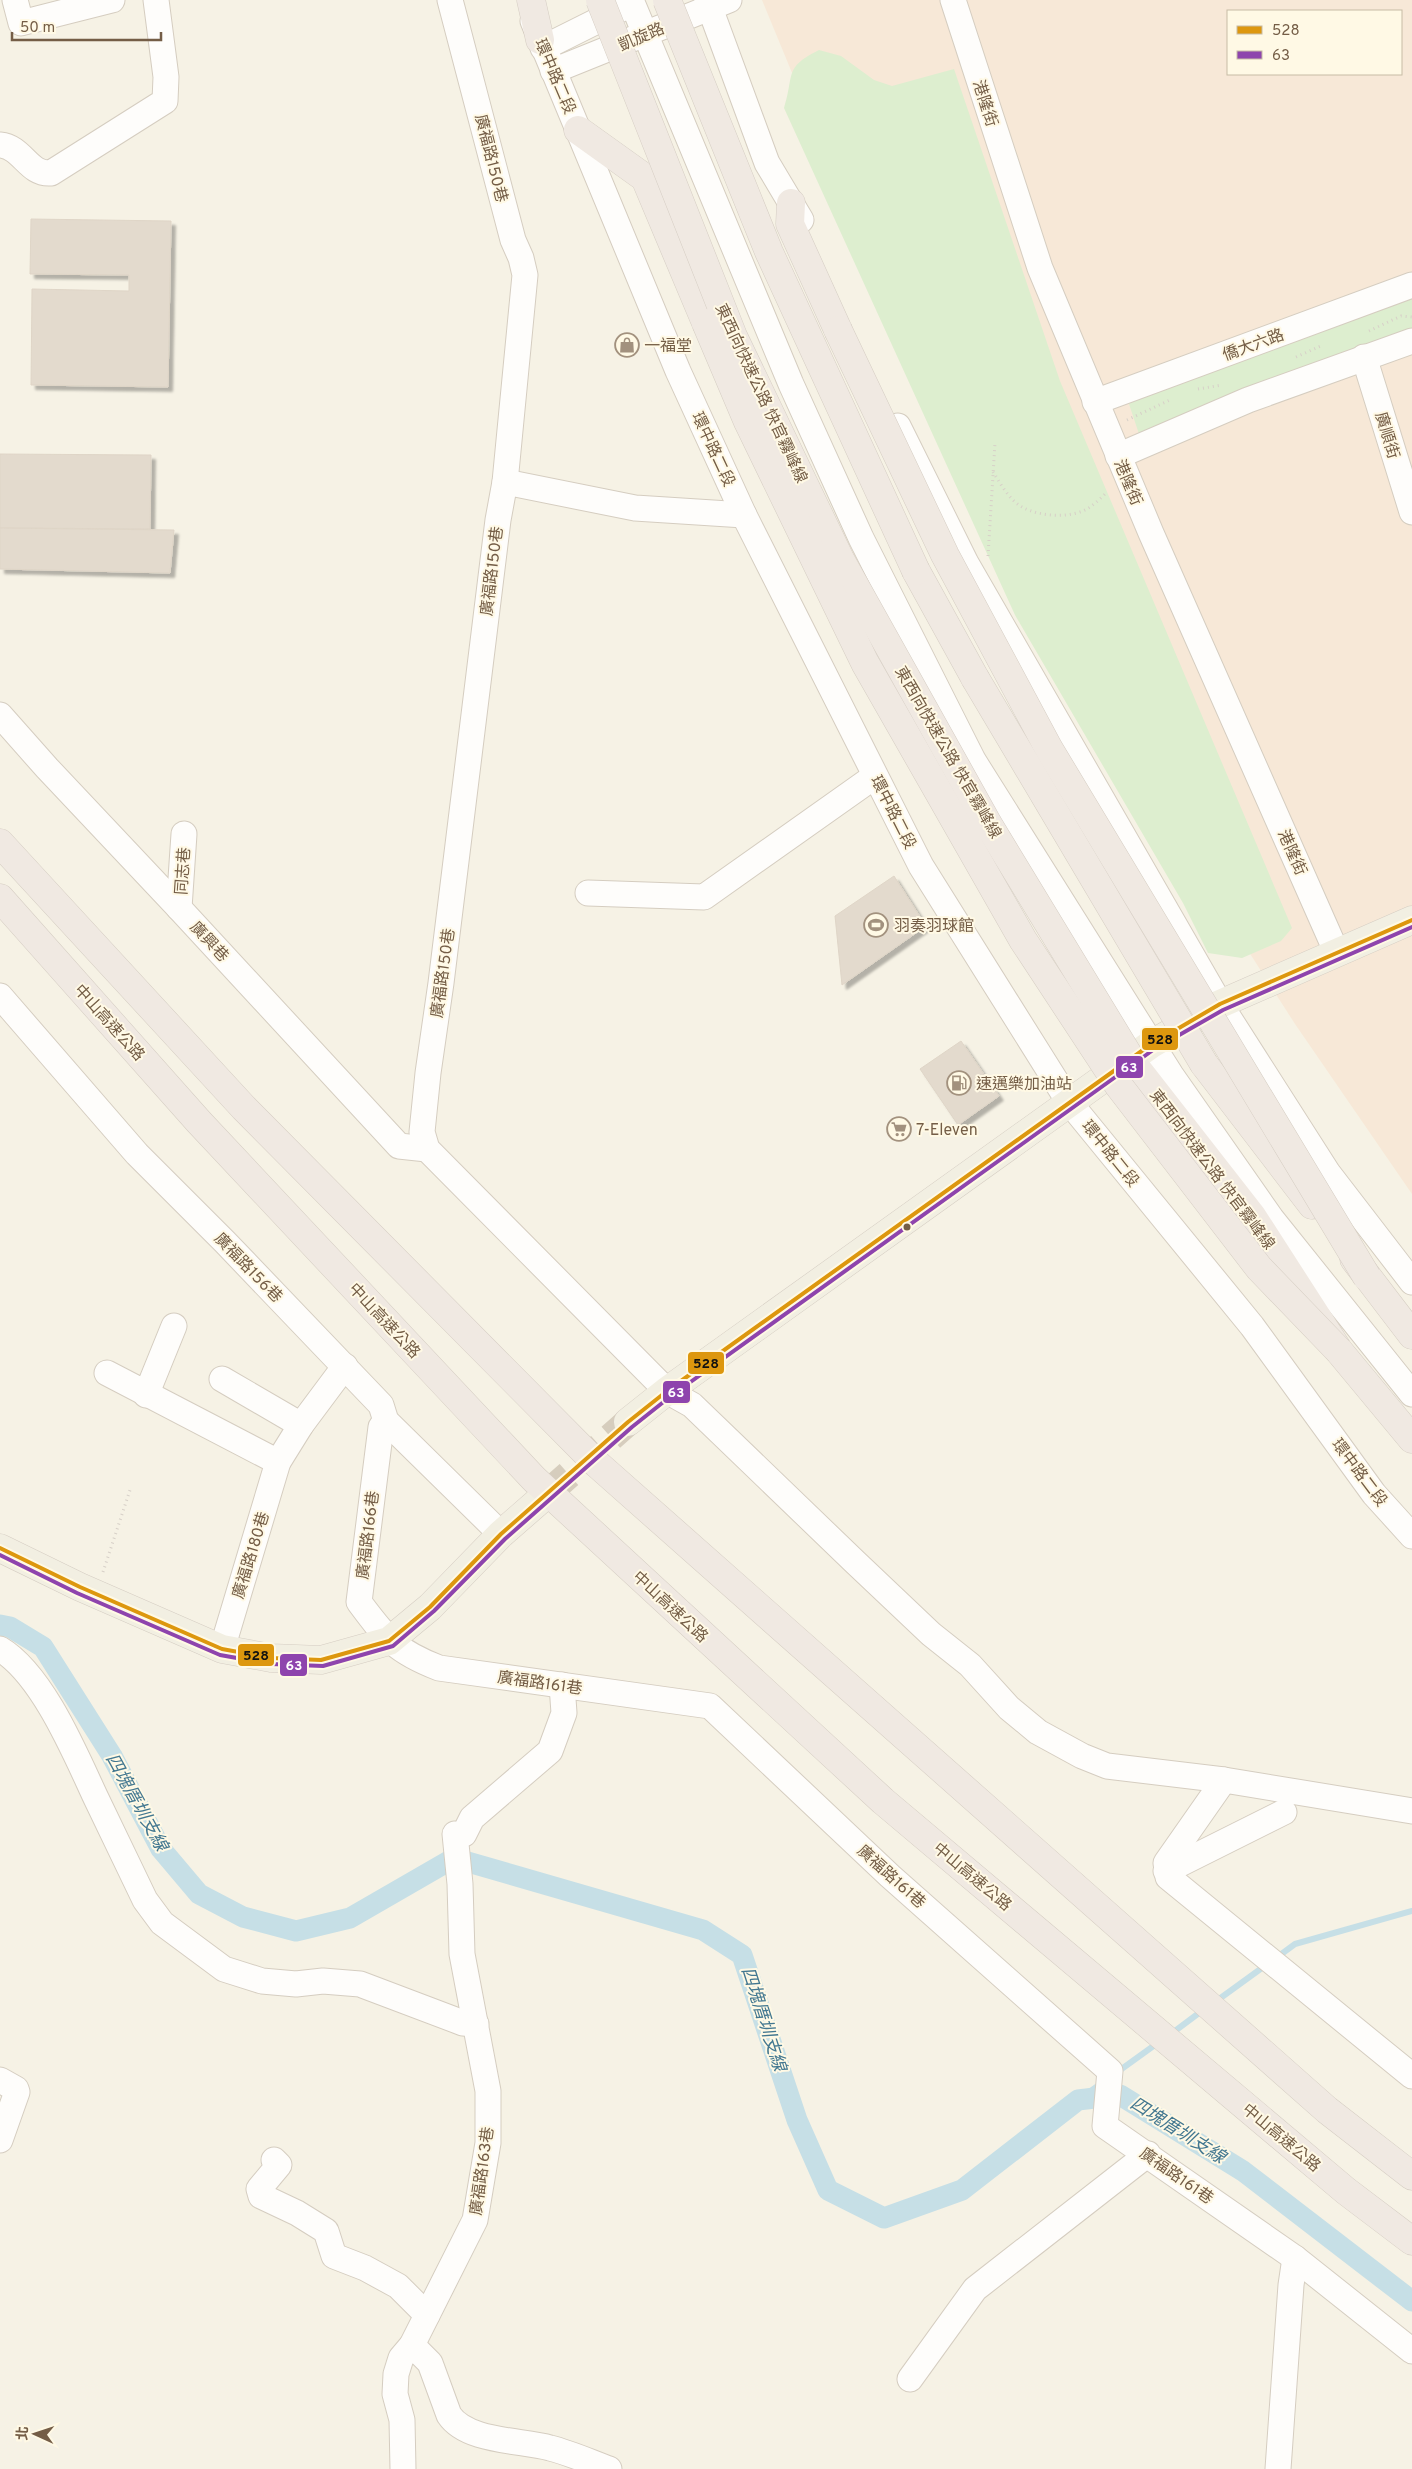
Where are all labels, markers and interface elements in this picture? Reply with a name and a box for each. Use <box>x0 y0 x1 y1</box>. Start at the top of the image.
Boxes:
scale bar <box>12 10 161 42</box>
legend <box>1227 10 1402 75</box>
text: 50 m <box>20 19 55 38</box>
street label: 凱旋路 <box>616 19 668 56</box>
text: 528 <box>1272 22 1300 41</box>
street label: 環中路二段 <box>529 36 579 118</box>
text: 63 <box>1272 47 1290 66</box>
street label: 港隆街 <box>967 78 1001 130</box>
street label: 廣福路150巷 <box>469 112 511 205</box>
street label: 東西向快速公路 快官霧峰線 <box>710 301 811 487</box>
street label: 僑大六路 <box>1220 326 1287 366</box>
shop icon: 一福堂 <box>614 332 640 358</box>
place label: 一福堂 <box>644 337 692 357</box>
street label: 環中路二段 <box>686 409 738 490</box>
street label: 廣順街 <box>1370 410 1403 461</box>
street label: 港隆街 <box>1109 457 1146 509</box>
street label: 廣福路150巷 <box>478 525 508 617</box>
street label: 東西向快速公路 快官霧峰線 <box>890 663 1005 843</box>
street label: 環中路二段 <box>865 773 919 853</box>
street label: 港隆街 <box>1272 827 1310 879</box>
street label: 同志巷 <box>172 846 196 896</box>
sports icon: 羽奏羽球館 <box>863 912 889 938</box>
place label: 羽奏羽球館 <box>894 917 974 937</box>
street label: 廣興巷 <box>185 918 232 967</box>
street label: 廣福路150巷 <box>428 927 460 1019</box>
street label: 中山高速公路 <box>69 981 148 1066</box>
line badge: 528 <box>1141 1027 1179 1051</box>
text: 528 <box>1147 1032 1173 1049</box>
line badge: 63 <box>1115 1055 1144 1079</box>
text: 63 <box>1121 1060 1138 1077</box>
fuel station icon: 速邁樂加油站 <box>946 1070 972 1096</box>
place label: 速邁樂加油站 <box>976 1075 1072 1095</box>
street label: 東西向快速公路 快官霧峰線 <box>1145 1086 1278 1254</box>
supermarket icon: 7-Eleven <box>886 1116 912 1142</box>
street label: 環中路二段 <box>1076 1117 1142 1192</box>
place label: 7-Eleven <box>916 1121 978 1141</box>
unlabelled marker <box>902 1222 912 1232</box>
street label: 廣福路156巷 <box>209 1229 286 1308</box>
street label: 中山高速公路 <box>343 1279 424 1363</box>
line badge: 528 <box>687 1351 725 1375</box>
text: 528 <box>693 1356 719 1373</box>
line badge: 63 <box>662 1380 691 1404</box>
text: 63 <box>668 1385 685 1402</box>
street label: 環中路二段 <box>1326 1435 1390 1511</box>
street label: 廣福路166巷 <box>354 1490 384 1581</box>
street label: 廣福路180巷 <box>229 1510 275 1601</box>
street label: 中山高速公路 <box>628 1567 712 1648</box>
line badge: 528 <box>237 1643 275 1667</box>
text: 528 <box>243 1648 269 1665</box>
line badge: 63 <box>279 1653 308 1677</box>
text: 63 <box>286 1658 303 1675</box>
street label: 廣福路161巷 <box>496 1668 583 1700</box>
water label: 四塊厝圳支線 <box>99 1750 173 1857</box>
street label: 中山高速公路 <box>929 1839 1015 1916</box>
street label: 廣福路161巷 <box>852 1841 929 1914</box>
water label: 四塊厝圳支線 <box>735 1965 791 2076</box>
water label: 四塊厝圳支線 <box>1125 2093 1231 2171</box>
street label: 中山高速公路 <box>1238 2100 1324 2177</box>
street label: 廣福路163巷 <box>467 2126 499 2217</box>
street label: 廣福路161巷 <box>1135 2144 1217 2209</box>
north arrow <box>10 2409 60 2459</box>
text: 北 <box>15 2426 32 2441</box>

